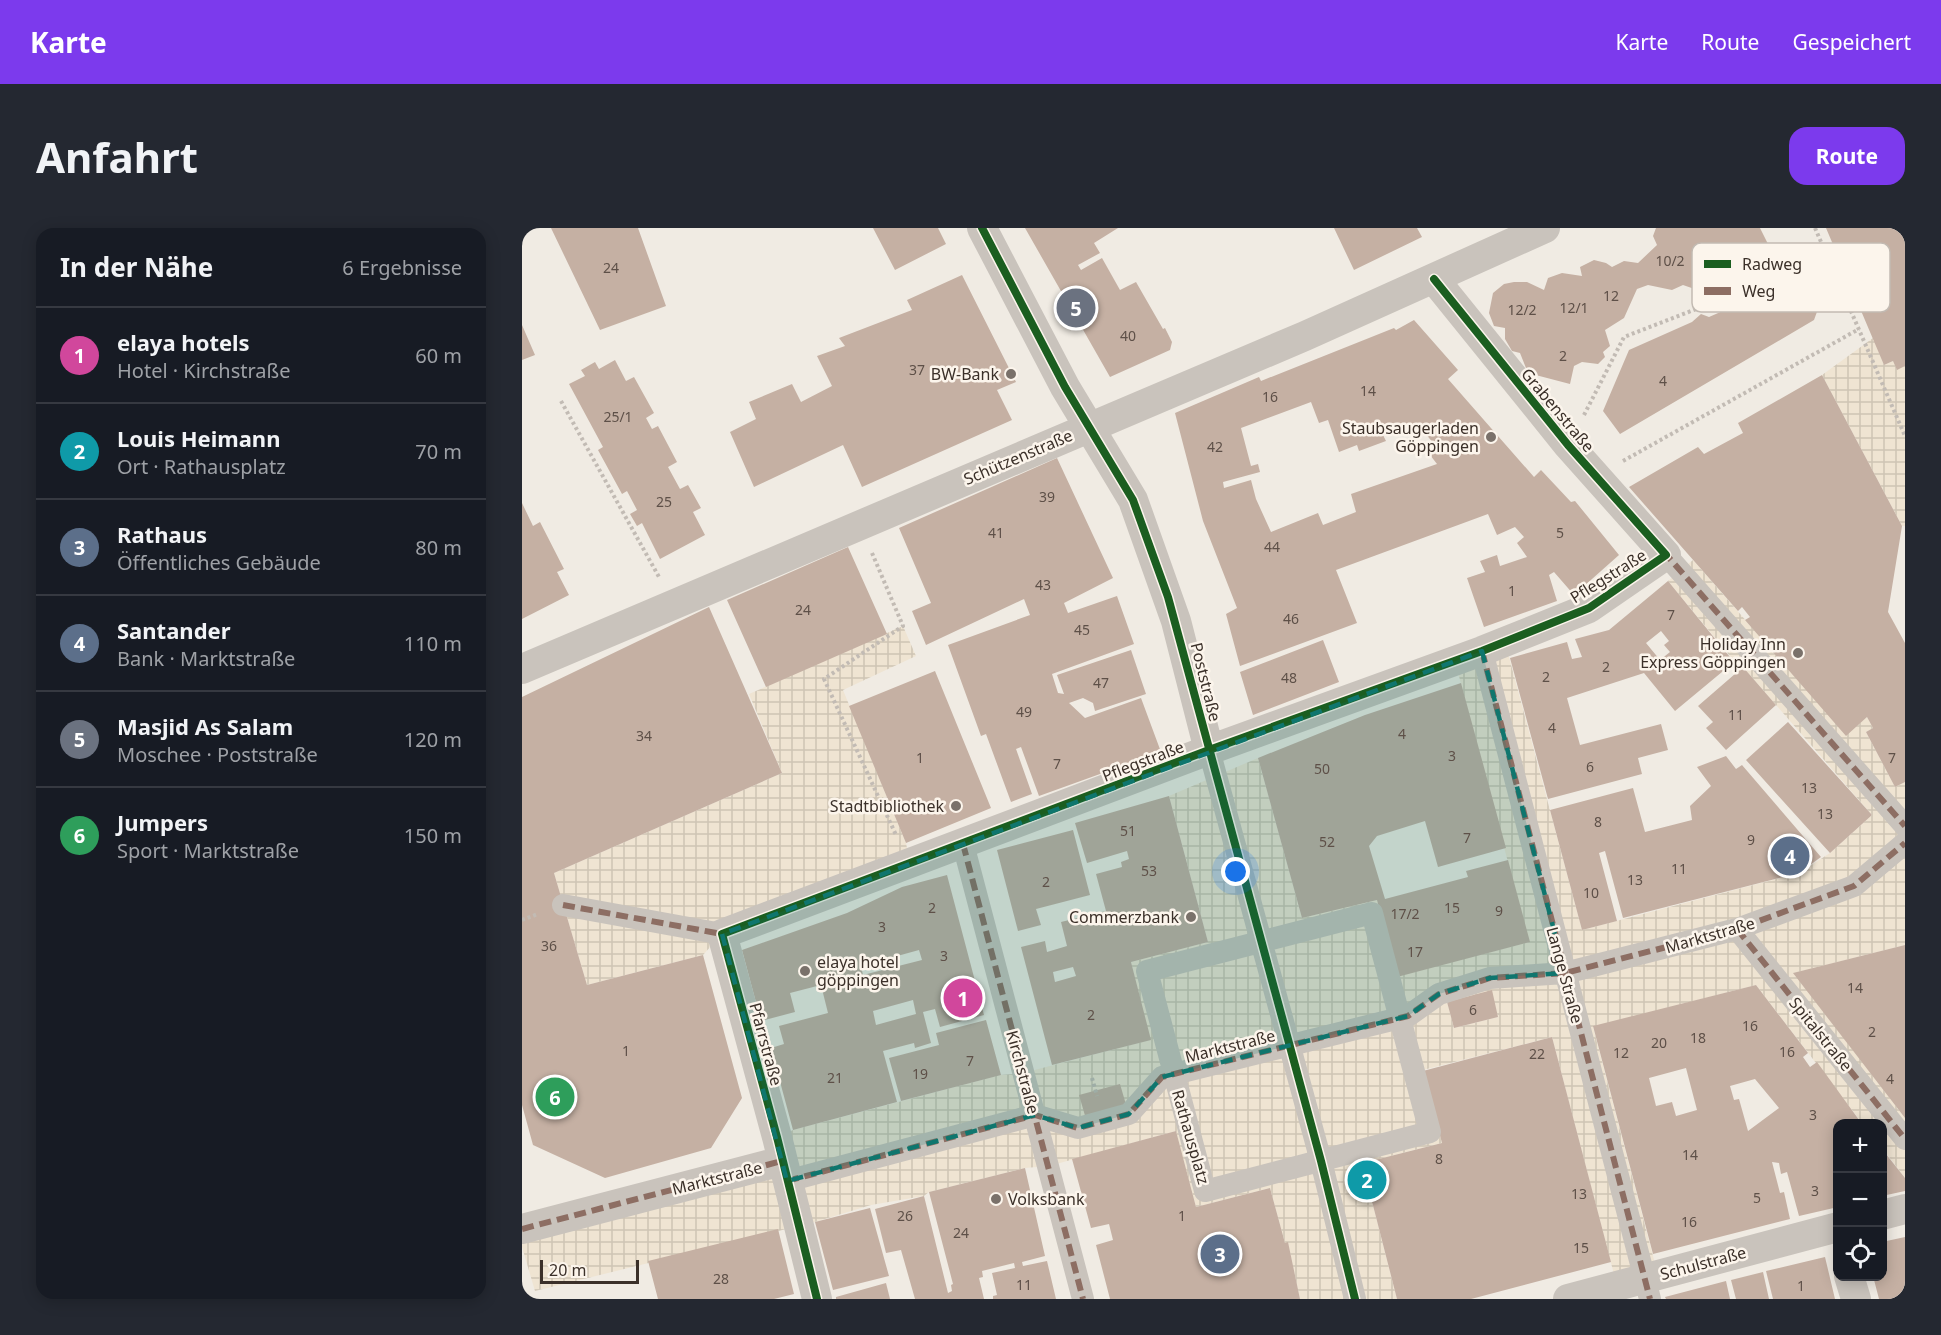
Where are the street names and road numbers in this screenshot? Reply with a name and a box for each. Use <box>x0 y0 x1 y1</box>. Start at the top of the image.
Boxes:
street label: Grabenstraße <box>1516 363 1600 457</box>
street label: Schützenstraße <box>960 424 1076 490</box>
street label: Pflegstraße <box>1566 544 1650 608</box>
street label: Poststraße <box>1186 640 1226 724</box>
street label: Pflegstraße <box>1099 735 1187 787</box>
street label: Marktstraße <box>1663 912 1757 958</box>
street label: Lange Straße <box>1542 924 1588 1026</box>
street label: Spitalstraße <box>1784 992 1858 1076</box>
street label: Pfarrstraße <box>744 1000 788 1088</box>
street label: Marktstraße <box>1183 1024 1277 1068</box>
street label: Kirchstraße <box>1001 1028 1045 1116</box>
street label: Rathausplatz <box>1167 1087 1215 1187</box>
street label: Marktstraße <box>670 1156 764 1200</box>
street label: Schulstraße <box>1658 1241 1748 1285</box>

